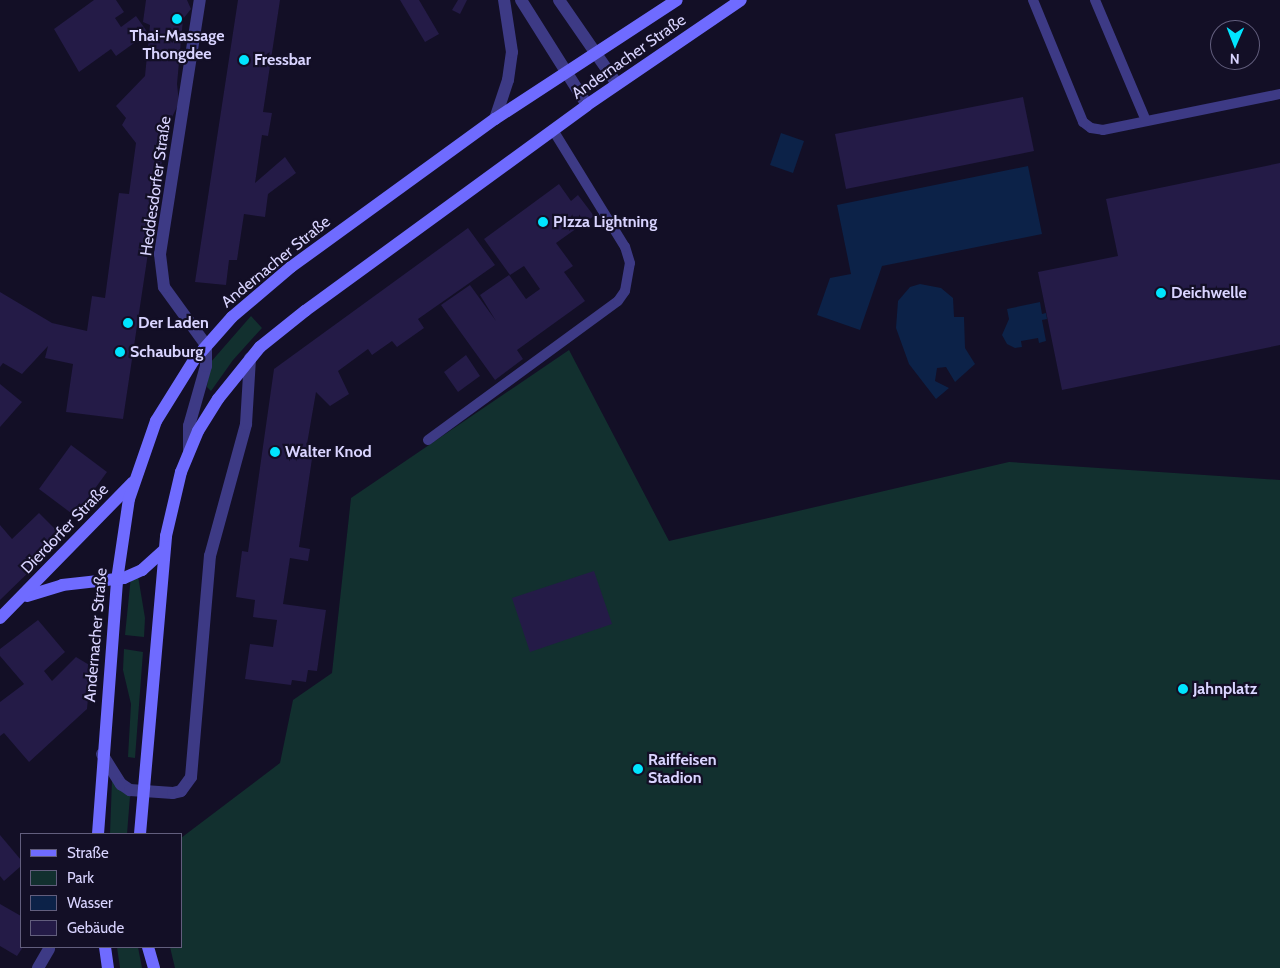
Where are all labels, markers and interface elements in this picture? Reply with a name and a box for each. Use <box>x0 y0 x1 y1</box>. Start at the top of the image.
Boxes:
street label: Andernacher Straße <box>568 10 690 104</box>
marker: Thai-Massage Thongdee <box>171 13 183 25</box>
north arrow <box>1210 20 1260 70</box>
place label: Thai-Massage Thongdee <box>130 26 224 64</box>
place label: Fressbar <box>254 50 311 70</box>
text: N <box>1230 50 1240 68</box>
marker: Fressbar <box>238 54 250 66</box>
street label: Heddesdorfer Straße <box>137 115 175 257</box>
street label: Andernacher Straße <box>218 212 334 312</box>
place label: PIzza Lightning <box>553 212 657 232</box>
marker: PIzza Lightning <box>537 216 549 228</box>
place label: Deichwelle <box>1171 283 1247 303</box>
marker: Deichwelle <box>1155 287 1167 299</box>
place label: Der Laden <box>138 313 209 333</box>
marker: Der Laden <box>122 317 134 329</box>
place label: Schauburg <box>130 342 203 362</box>
marker: Schauburg <box>114 346 126 358</box>
place label: Walter Knod <box>285 442 372 462</box>
marker: Walter Knod <box>269 446 281 458</box>
street label: Dierdorfer Straße <box>17 480 113 578</box>
street label: Andernacher Straße <box>81 567 111 703</box>
place label: Jahnplatz <box>1193 679 1257 699</box>
marker: Jahnplatz <box>1177 683 1189 695</box>
place label: Raiffeisen Stadion <box>648 750 716 788</box>
marker: Raiffeisen Stadion <box>632 763 644 775</box>
legend <box>20 833 182 948</box>
text: Straße <box>67 844 109 862</box>
text: Park <box>67 869 94 887</box>
text: Wasser <box>67 894 113 912</box>
text: Gebäude <box>67 919 124 937</box>

